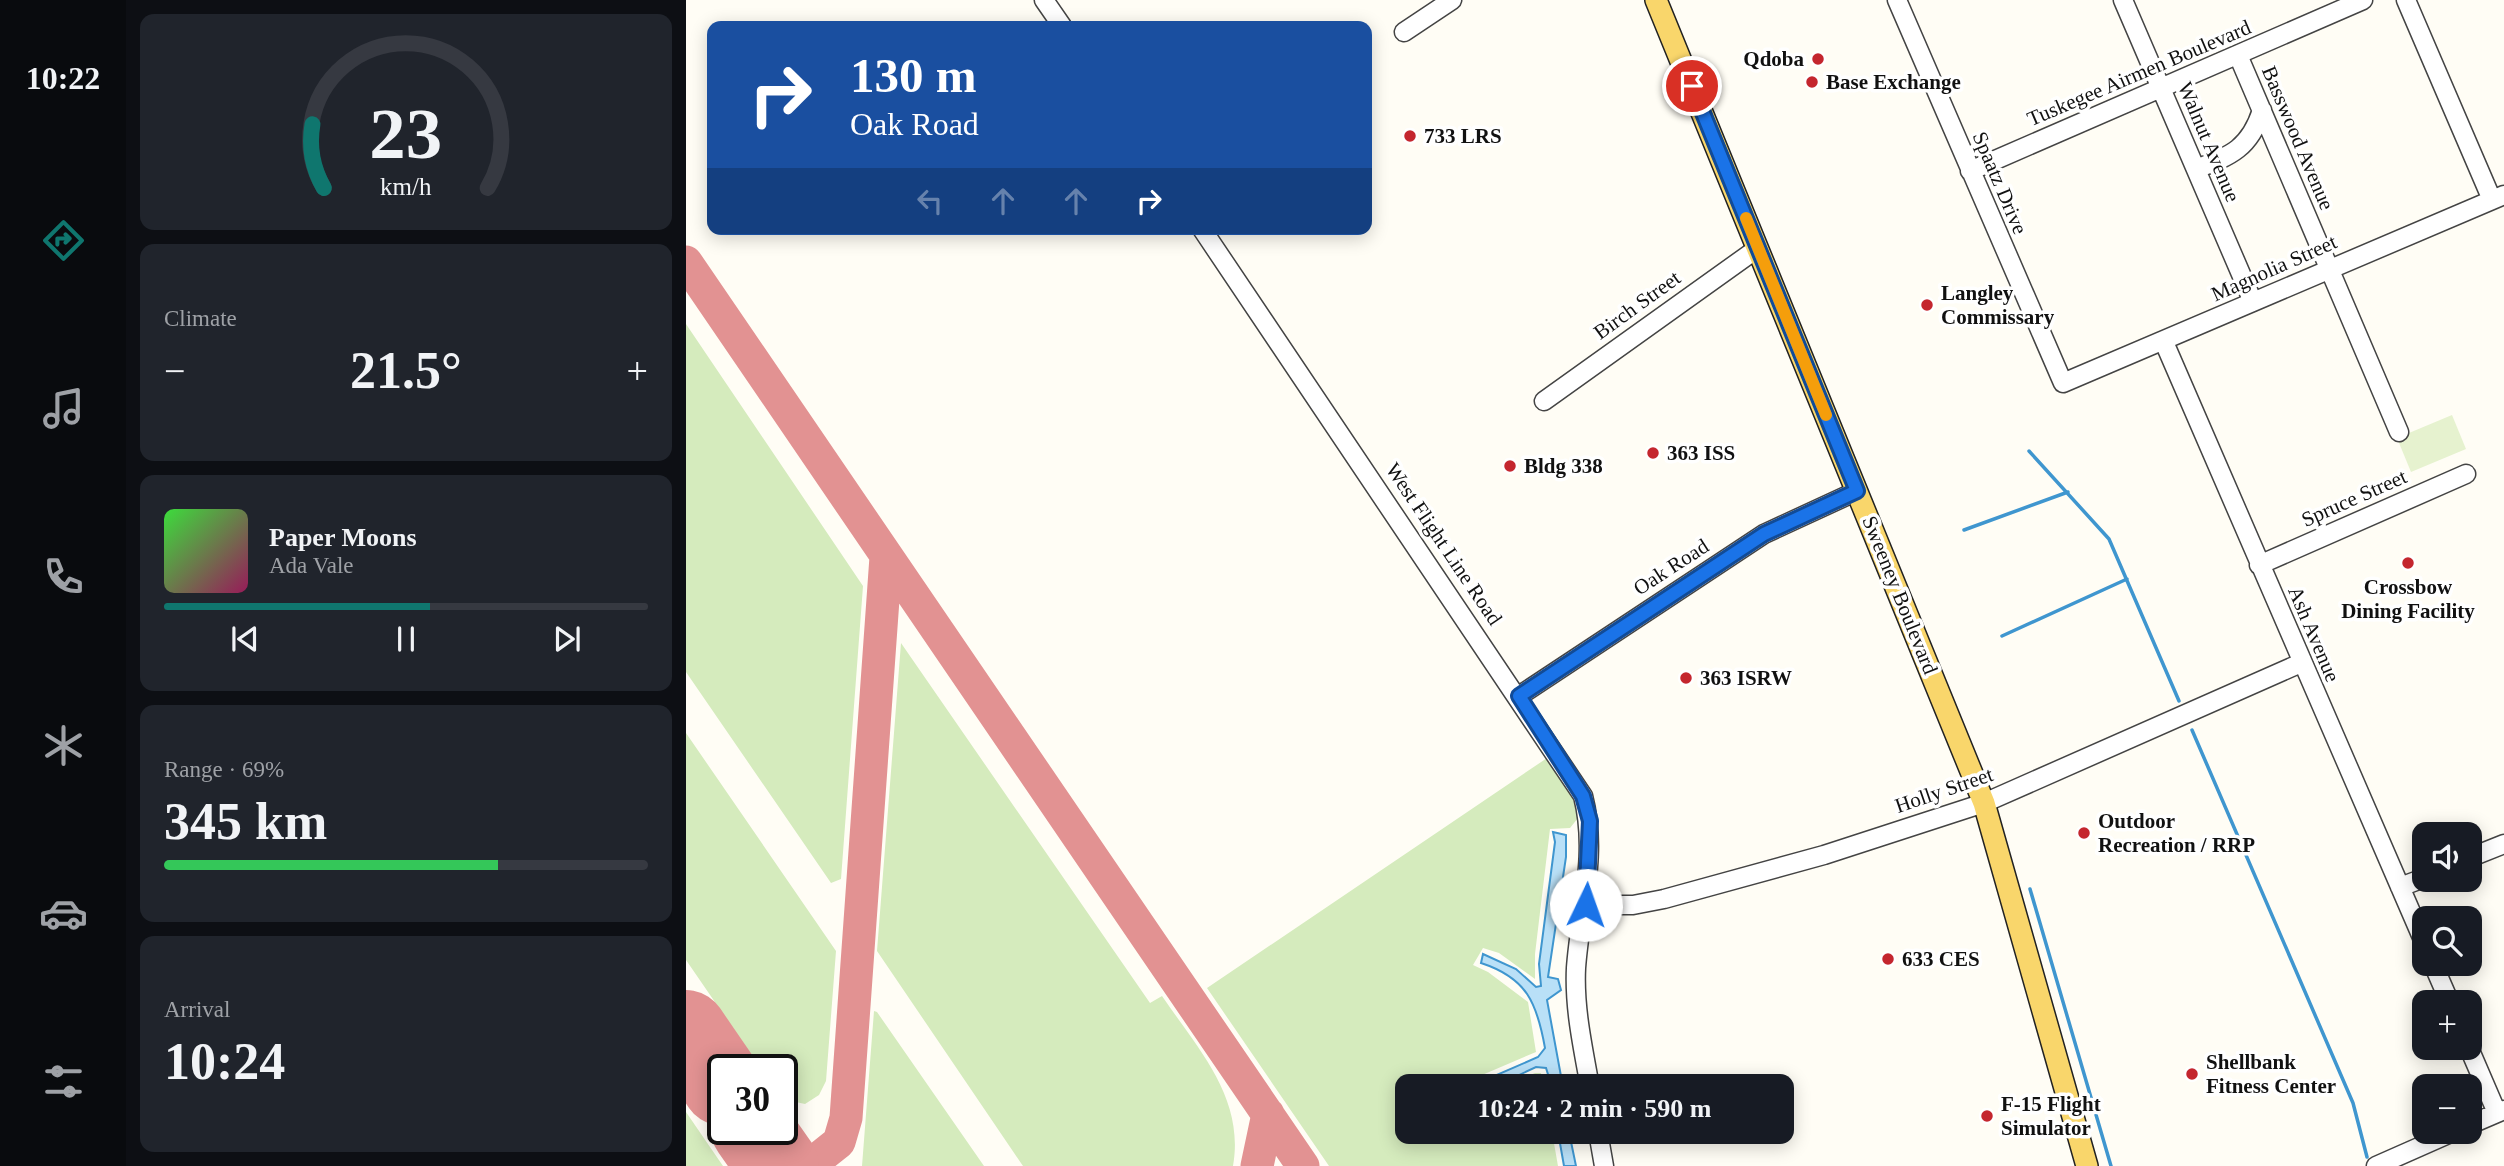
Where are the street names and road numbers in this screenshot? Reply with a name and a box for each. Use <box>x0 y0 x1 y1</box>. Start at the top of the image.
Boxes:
street label: Tuskegee Airmen Boulevard <box>2024 15 2255 131</box>
street label: Basswood Avenue <box>2257 62 2339 214</box>
street label: Walnut Avenue <box>2173 78 2245 206</box>
street label: Spaatz Drive <box>1968 128 2032 238</box>
street label: Magnolia Street <box>2208 230 2341 306</box>
street label: Birch Street <box>1589 266 1685 344</box>
street label: West Flight Line Road <box>1381 458 1507 630</box>
street label: Spruce Street <box>2298 464 2410 532</box>
street label: Sweeney Boulevard <box>1857 512 1943 678</box>
street label: Oak Road <box>1629 534 1713 600</box>
street label: Ash Avenue <box>2283 583 2345 685</box>
street label: Holly Street <box>1892 762 1996 818</box>

